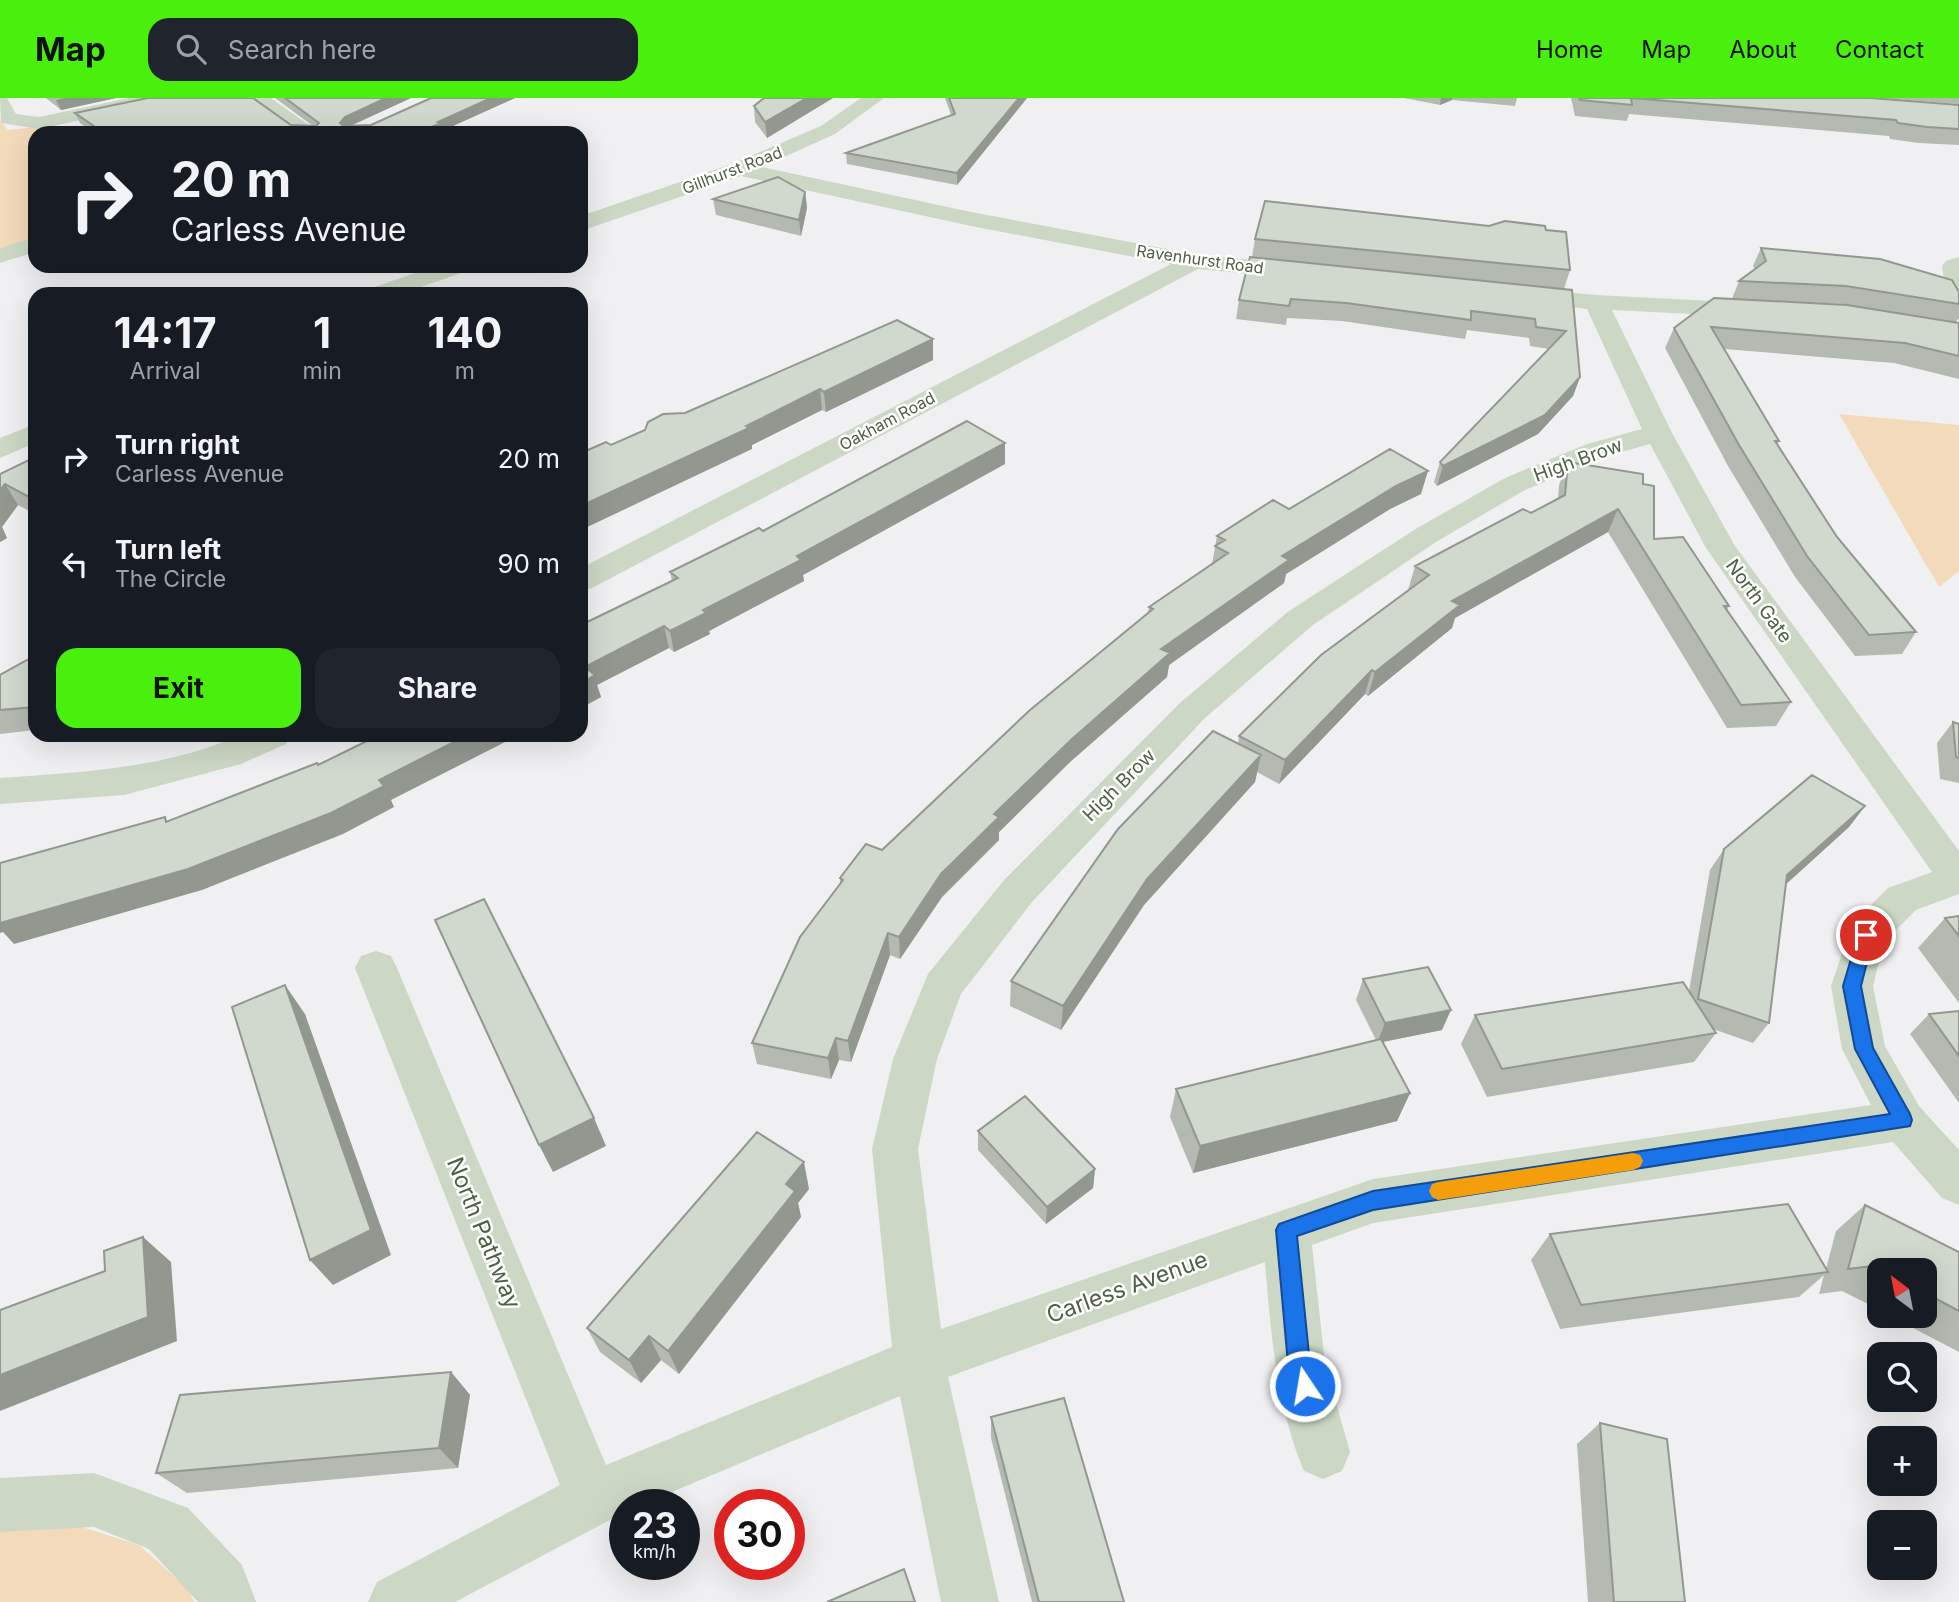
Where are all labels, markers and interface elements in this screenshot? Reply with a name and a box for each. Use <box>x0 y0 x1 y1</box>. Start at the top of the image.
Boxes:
search box <box>148 18 638 81</box>
text: Map <box>35 29 106 69</box>
icon: search <box>172 30 210 68</box>
text: Search here <box>228 34 376 65</box>
text: Home <box>1536 35 1603 64</box>
text: Map <box>1641 35 1691 64</box>
text: About <box>1729 35 1797 64</box>
text: Contact <box>1835 35 1924 64</box>
street label: Gillhurst Road <box>679 142 785 198</box>
text: 20 m <box>171 150 291 209</box>
icon: right <box>56 154 147 245</box>
text: Carless Avenue <box>171 210 406 249</box>
street label: Ravenhurst Road <box>1135 240 1265 278</box>
text: 14:17 <box>114 307 217 358</box>
text: 1 <box>313 307 331 358</box>
text: 140 <box>427 307 502 358</box>
text: Arrival <box>130 357 201 385</box>
text: min <box>302 357 342 385</box>
text: m <box>455 357 475 385</box>
street label: Oakham Road <box>836 387 938 455</box>
text: Turn right <box>115 429 240 460</box>
street label: High Brow <box>1530 433 1626 487</box>
icon: right <box>56 440 94 478</box>
text: 20 m <box>498 443 560 474</box>
text: Carless Avenue <box>115 460 284 488</box>
text: Turn left <box>115 534 221 565</box>
icon: left <box>56 545 94 583</box>
text: 90 m <box>497 548 560 579</box>
street label: North Gate <box>1721 555 1797 647</box>
text: The Circle <box>115 565 226 593</box>
button: Exit <box>56 648 301 728</box>
button: Share <box>315 648 560 728</box>
street label: High Brow <box>1078 744 1160 826</box>
pin <box>1836 905 1896 965</box>
icon: arrive <box>1847 916 1885 954</box>
street label: North Pathway <box>441 1153 527 1313</box>
street label: Carless Avenue <box>1043 1245 1211 1329</box>
north arrow <box>1867 1258 1937 1328</box>
map controls <box>1867 1258 1937 1580</box>
button: search <box>1867 1342 1937 1412</box>
position arrow <box>1268 1349 1342 1423</box>
button: + <box>1867 1426 1937 1496</box>
speed limit sign: 30 <box>714 1489 805 1580</box>
text: 23 <box>632 1504 677 1546</box>
button: − <box>1867 1510 1937 1580</box>
text: km/h <box>633 1541 676 1562</box>

